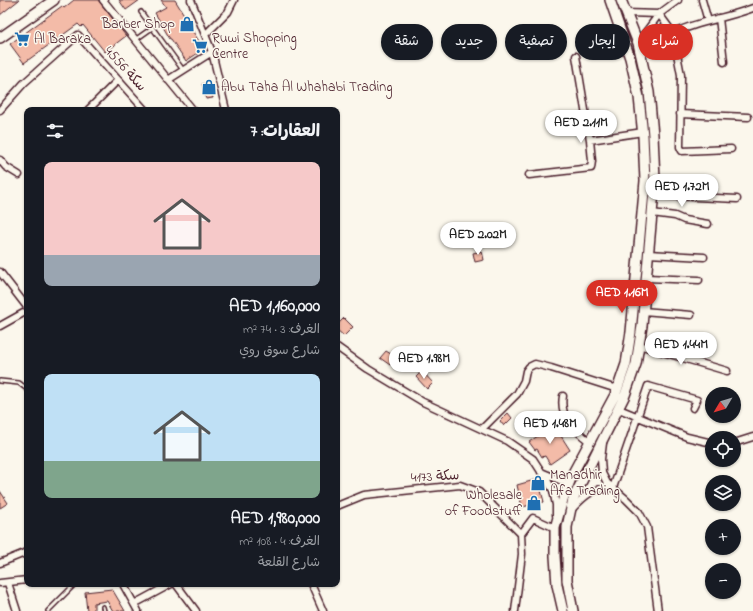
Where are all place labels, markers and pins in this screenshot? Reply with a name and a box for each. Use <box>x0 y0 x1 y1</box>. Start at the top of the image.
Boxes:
place label: Barber Shop <box>101 14 175 35</box>
shop icon: Barber Shop <box>178 15 196 33</box>
place label: Ruwi Shopping Centre <box>212 28 297 65</box>
place label: Al Baraka <box>34 29 91 50</box>
supermarket icon: Al Baraka <box>13 30 31 48</box>
supermarket icon: Ruwi Shopping Centre <box>191 37 209 55</box>
place label: Abu Taha Al Whahabi Trading <box>221 77 392 99</box>
shop icon: Abu Taha Al Whahabi Trading <box>200 78 218 96</box>
pin: AED 2.11M <box>535 110 627 144</box>
pin: AED 1.72M <box>636 174 728 208</box>
pin: AED 2.02M <box>432 222 524 256</box>
pin: AED 1.16M <box>576 280 668 314</box>
pin: AED 1.44M <box>635 332 727 366</box>
pin: AED 1.98M <box>378 346 470 380</box>
pin: AED 1.48M <box>504 411 596 445</box>
place label: Manadhir Afa Trading <box>550 465 620 503</box>
shop icon: Manadhir Afa Trading <box>529 474 547 492</box>
place label: Wholesale of Foodstuff <box>445 485 523 522</box>
shop icon: Wholesale of Foodstuff <box>525 494 543 512</box>

